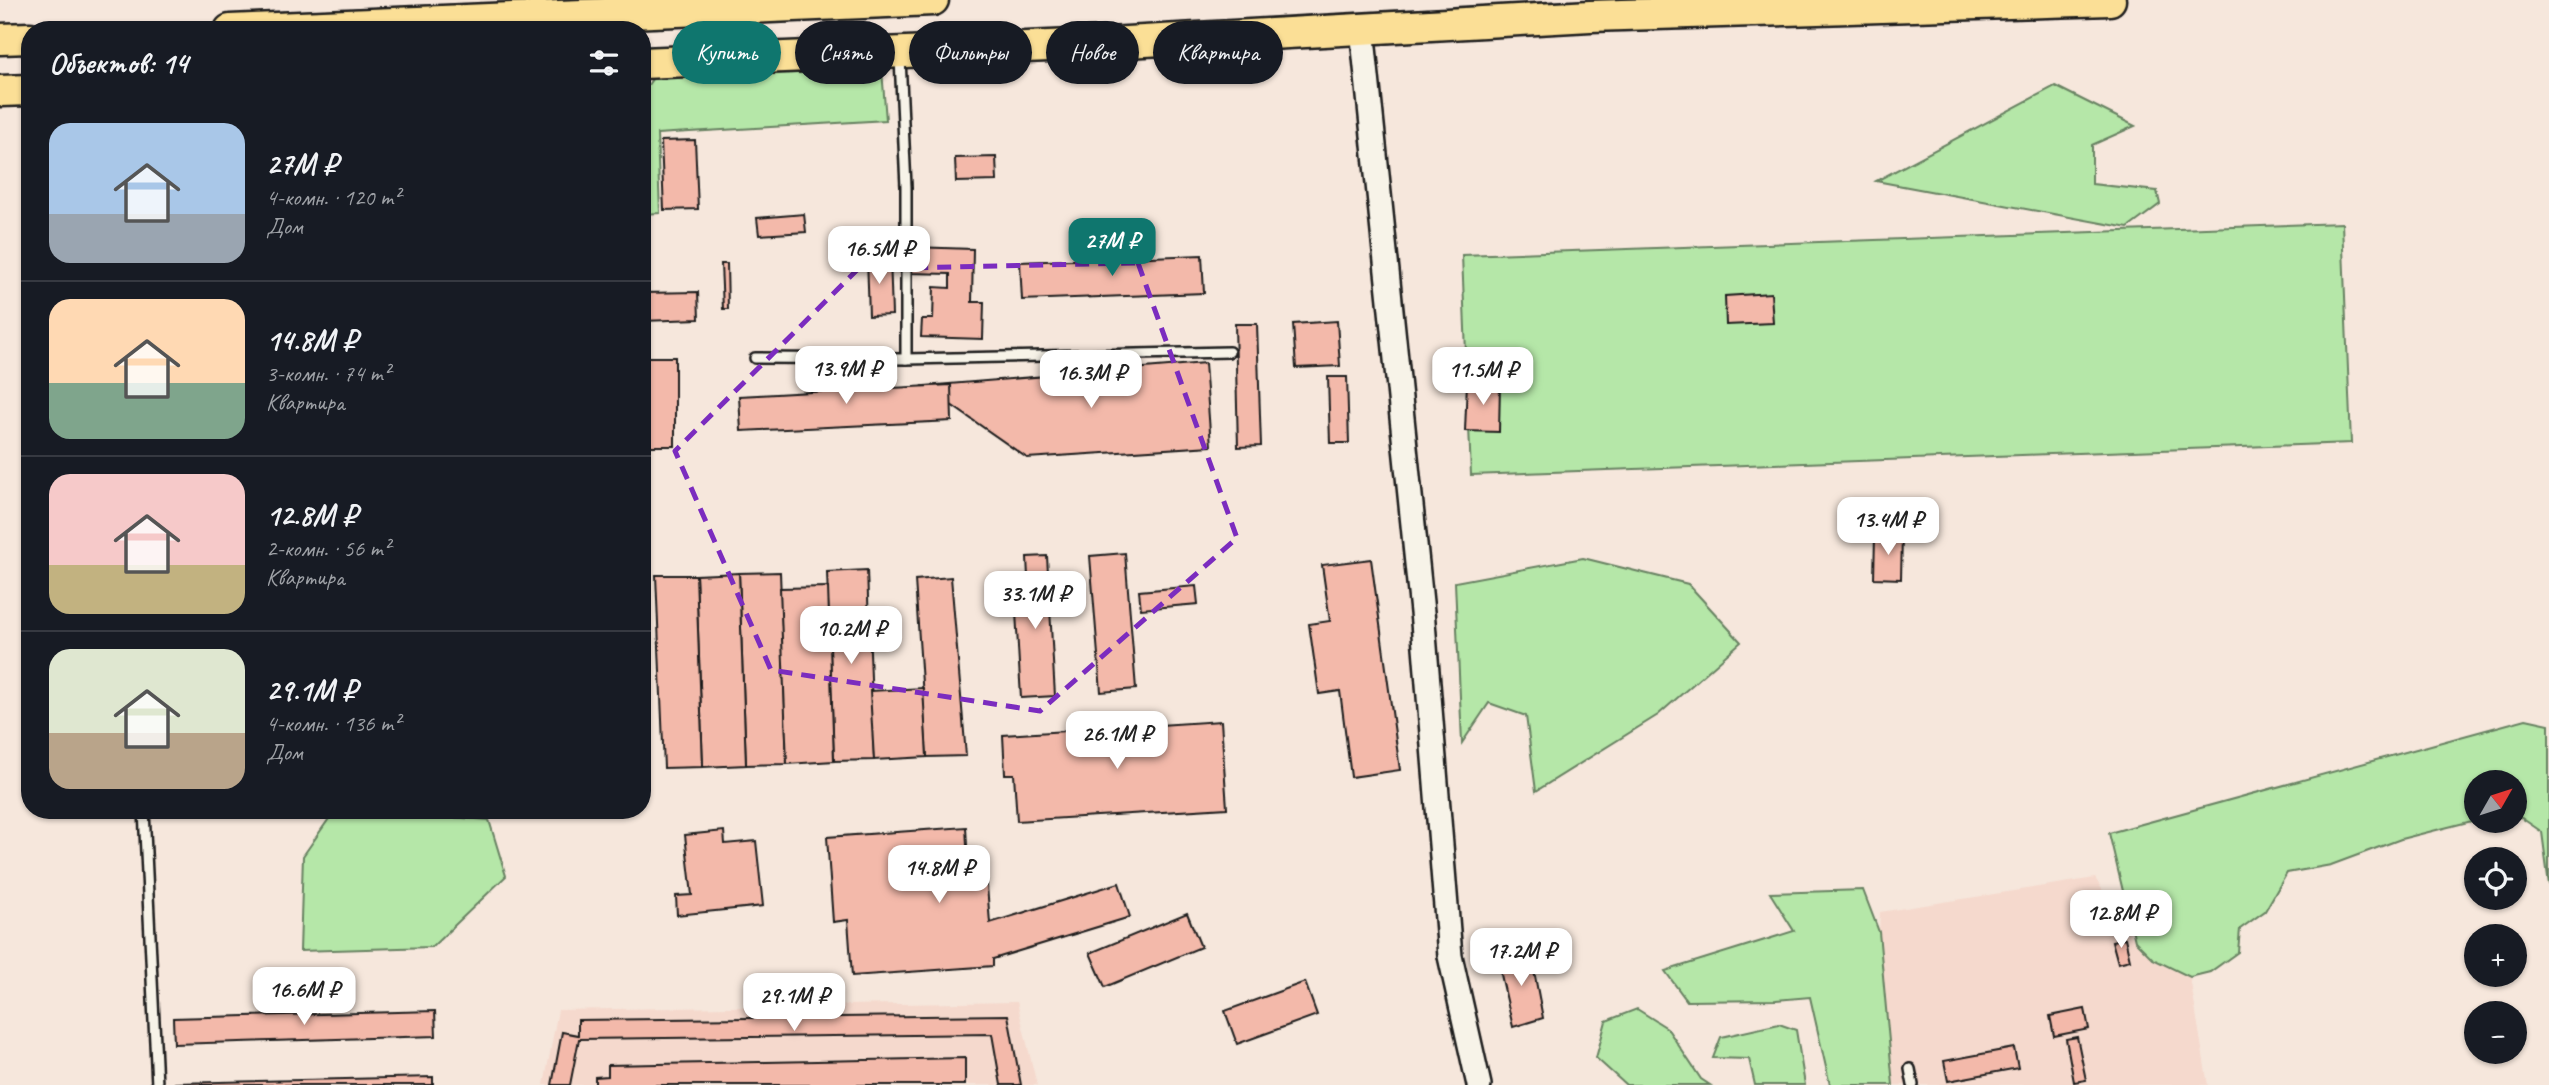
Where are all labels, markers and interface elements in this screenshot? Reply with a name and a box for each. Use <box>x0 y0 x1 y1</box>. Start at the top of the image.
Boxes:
chip: Купить <box>672 21 781 84</box>
chip: Снять <box>795 21 895 84</box>
chip: Фильтры <box>909 21 1032 84</box>
chip: Новое <box>1046 21 1139 84</box>
chip: Квартира <box>1153 21 1283 84</box>
text: Объектов: 14 <box>49 44 188 82</box>
icon: filters <box>585 44 623 82</box>
text: 27M ₽ <box>266 145 338 183</box>
icon: home <box>105 151 189 235</box>
text: 4-комн. · 120 m² <box>266 183 400 212</box>
text: Дом <box>266 212 303 241</box>
pin: 27M ₽ <box>1063 218 1161 278</box>
pin: 16.5M ₽ <box>814 226 944 286</box>
text: 27M ₽ <box>1085 226 1139 255</box>
text: 16.5M ₽ <box>844 234 914 263</box>
text: 14.8M ₽ <box>266 321 357 359</box>
icon: home <box>105 327 189 411</box>
pin: 13.9M ₽ <box>781 346 911 406</box>
pin: 11.5M ₽ <box>1418 348 1548 407</box>
pin: 16.3M ₽ <box>1026 350 1156 410</box>
text: 13.9M ₽ <box>811 354 881 383</box>
text: 11.5M ₽ <box>1448 355 1518 384</box>
text: 16.3M ₽ <box>1056 358 1126 387</box>
text: 3-комн. · 74 m² <box>266 359 390 388</box>
text: Квартира <box>266 388 344 417</box>
text: 12.8M ₽ <box>266 496 357 534</box>
pin: 13.4M ₽ <box>1823 498 1953 557</box>
icon: home <box>105 502 189 586</box>
text: 13.4M ₽ <box>1853 505 1923 534</box>
text: 2-комн. · 56 m² <box>266 534 390 563</box>
text: Квартира <box>266 563 344 592</box>
pin: 33.1M ₽ <box>970 572 1100 631</box>
text: 33.1M ₽ <box>1000 579 1070 608</box>
pin: 10.2M ₽ <box>786 606 916 666</box>
text: 10.2M ₽ <box>816 614 886 643</box>
text: 29.1M ₽ <box>266 671 357 709</box>
icon: home <box>105 677 189 761</box>
text: 4-комн. · 136 m² <box>266 709 400 738</box>
pin: 26.1M ₽ <box>1052 712 1182 771</box>
text: 26.1M ₽ <box>1082 719 1152 748</box>
text: Дом <box>266 738 303 767</box>
north arrow <box>2464 770 2527 833</box>
map controls <box>2464 770 2527 1064</box>
pin: 14.8M ₽ <box>874 846 1004 905</box>
button: locate <box>2464 847 2527 910</box>
text: 14.8M ₽ <box>904 853 974 882</box>
pin: 12.8M ₽ <box>2056 890 2186 950</box>
text: 12.8M ₽ <box>2086 898 2156 927</box>
button: + <box>2464 924 2527 987</box>
pin: 17.2M ₽ <box>1456 928 1586 988</box>
text: 17.2M ₽ <box>1486 936 1556 965</box>
pin: 16.6M ₽ <box>239 968 369 1027</box>
pin: 29.1M ₽ <box>729 974 859 1033</box>
text: 16.6M ₽ <box>269 975 339 1004</box>
text: 29.1M ₽ <box>759 981 829 1010</box>
button: − <box>2464 1001 2527 1064</box>

